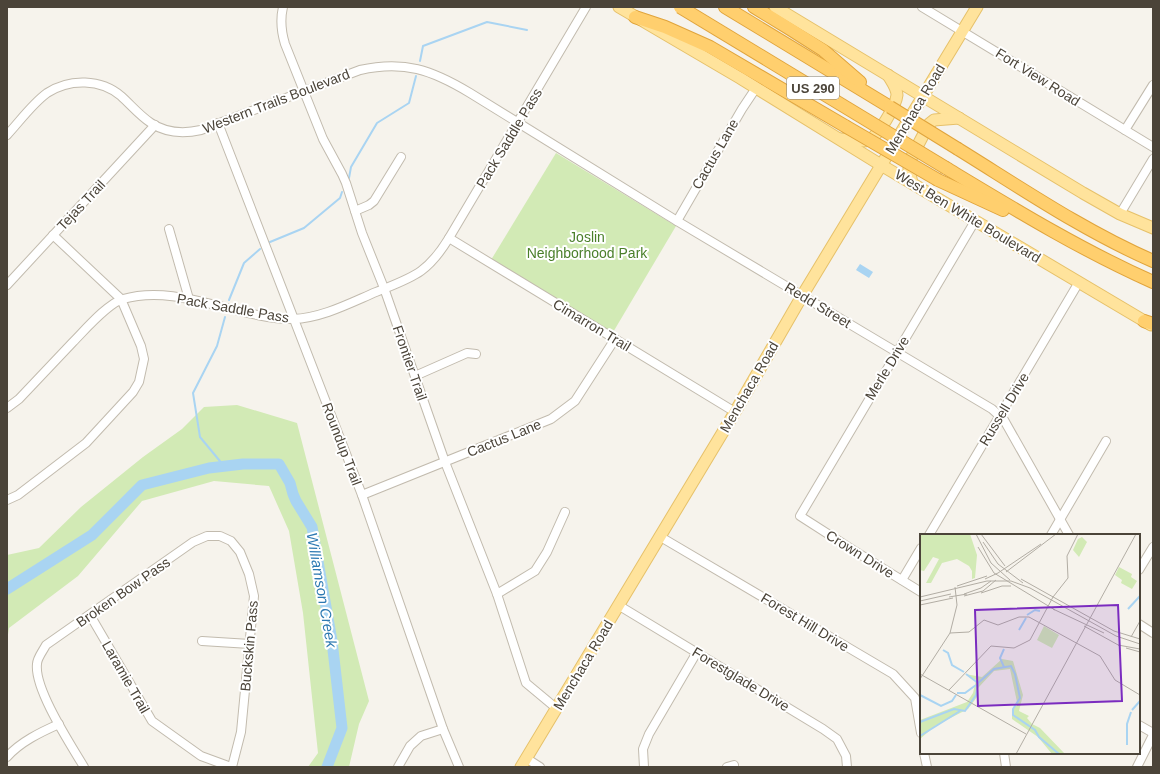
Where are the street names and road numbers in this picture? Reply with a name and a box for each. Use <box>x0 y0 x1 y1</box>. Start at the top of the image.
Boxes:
street label: Fort View Road <box>993 45 1083 109</box>
street label: Menchaca Road <box>882 61 948 157</box>
street label: Western Trails Boulevard <box>200 66 352 136</box>
road number: US 290 <box>787 77 839 99</box>
street label: Pack Saddle Pass <box>473 85 545 191</box>
street label: Cactus Lane <box>688 116 742 192</box>
street label: West Ben White Boulevard <box>892 166 1044 266</box>
street label: Tejas Trail <box>54 176 108 234</box>
street label: Redd Street <box>782 279 854 331</box>
street label: Pack Saddle Pass <box>176 290 290 326</box>
street label: Cimarron Trail <box>550 296 634 354</box>
street label: Frontier Trail <box>390 323 430 403</box>
street label: Merle Drive <box>862 333 912 403</box>
street label: Menchaca Road <box>717 339 781 435</box>
street label: Russell Drive <box>976 369 1032 448</box>
street label: Roundup Trail <box>319 400 365 488</box>
street label: Cactus Lane <box>465 416 544 460</box>
street label: Crown Drive <box>823 527 897 581</box>
street label: Broken Bow Pass <box>73 554 173 630</box>
street label: Forest Hill Drive <box>758 589 852 655</box>
street label: Buckskin Pass <box>237 600 261 692</box>
street label: Menchaca Road <box>550 617 616 713</box>
street label: Laramie Trail <box>99 638 153 716</box>
street label: Forestglade Drive <box>690 644 793 714</box>

